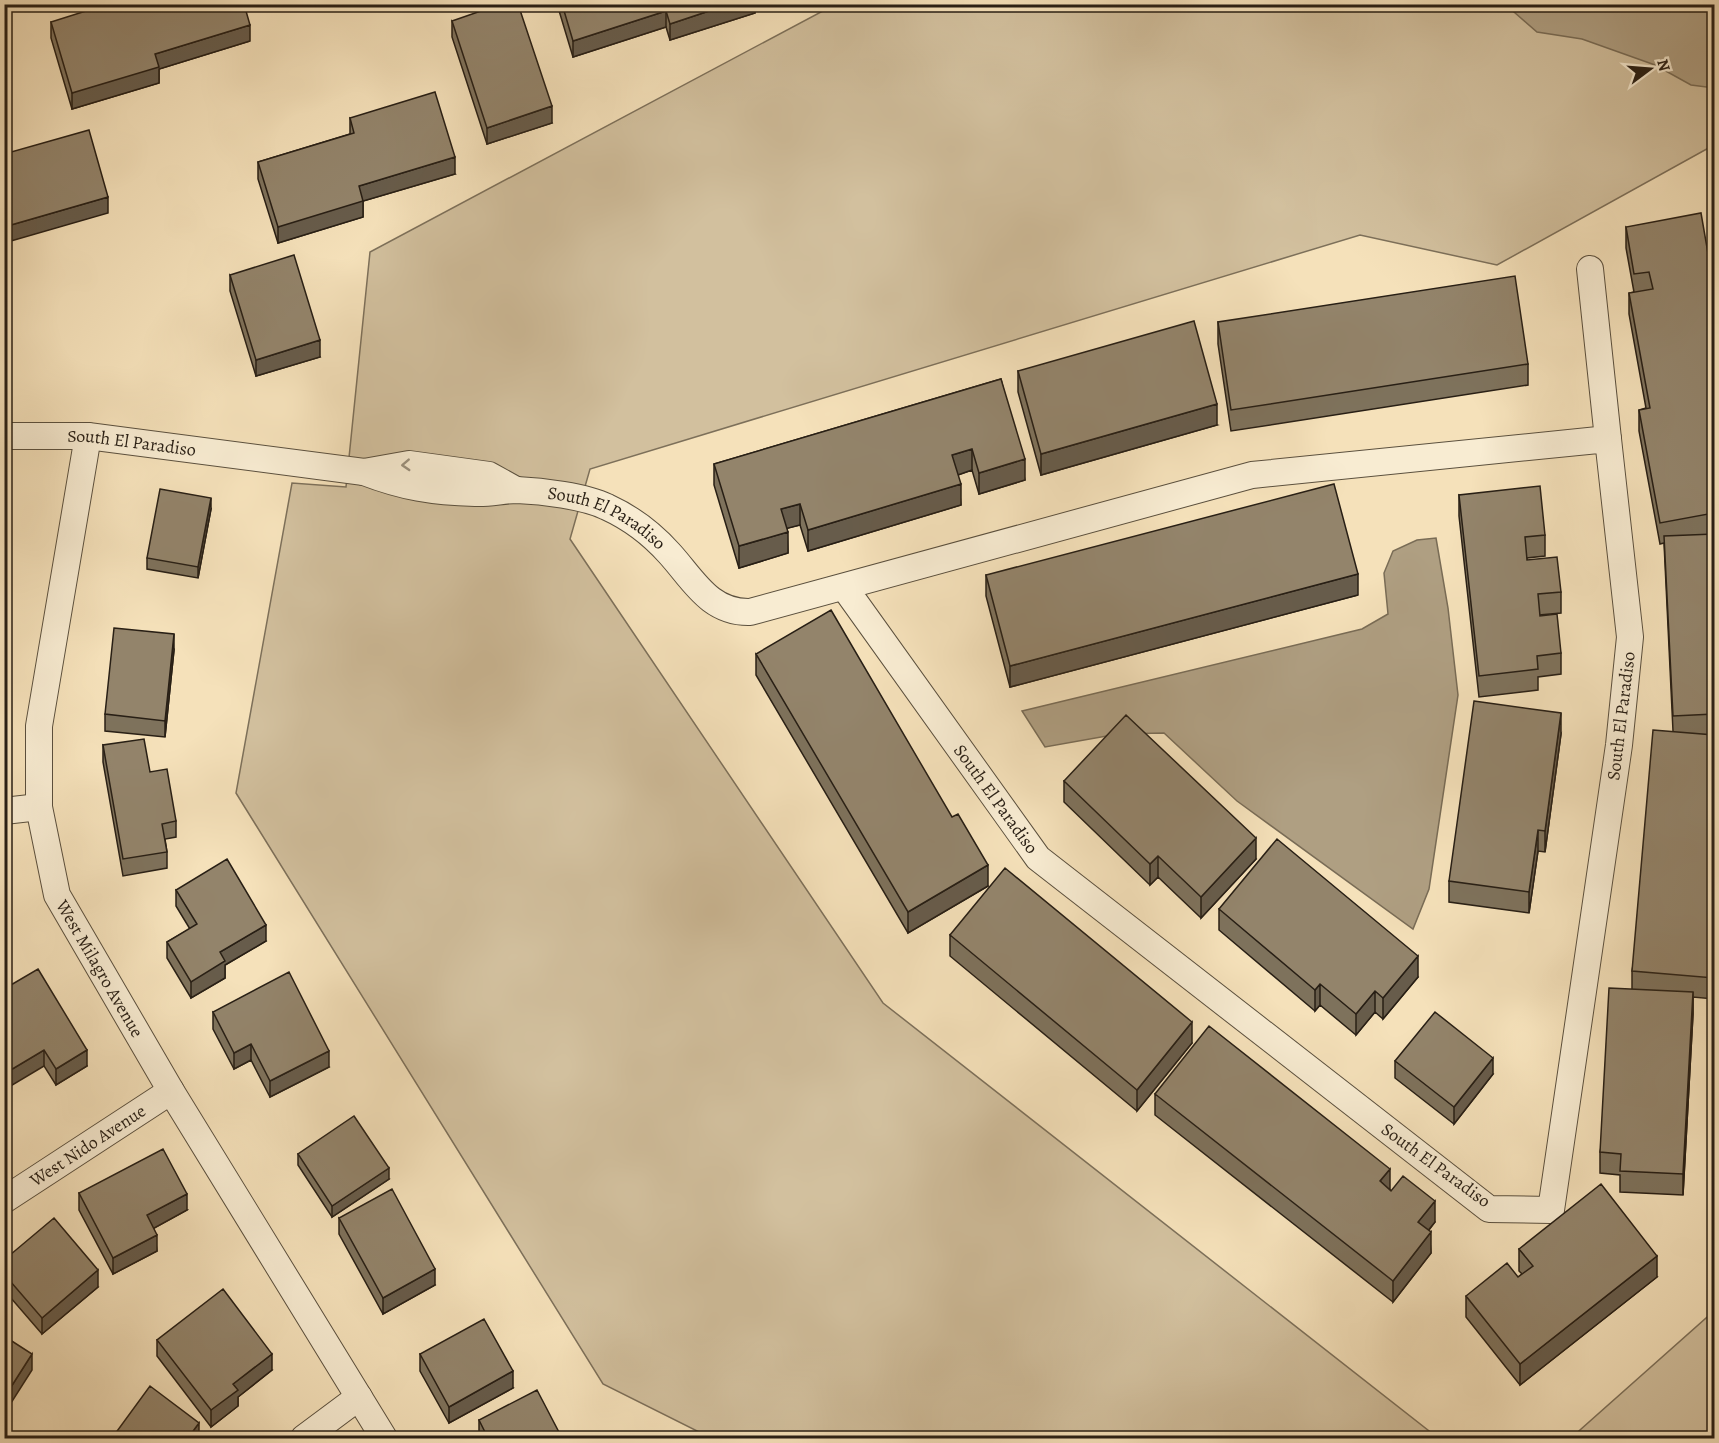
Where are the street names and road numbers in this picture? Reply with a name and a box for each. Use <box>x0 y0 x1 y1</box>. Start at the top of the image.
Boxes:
street label: South El Paradiso <box>67 424 198 462</box>
street label: South El Paradiso <box>546 481 671 555</box>
street label: South El Paradiso <box>1601 650 1641 782</box>
street label: South El Paradiso <box>948 740 1044 858</box>
street label: West Milagro Avenue <box>50 895 149 1042</box>
street label: West Nido Avenue <box>24 1099 150 1193</box>
street label: South El Paradiso <box>1377 1117 1495 1213</box>

